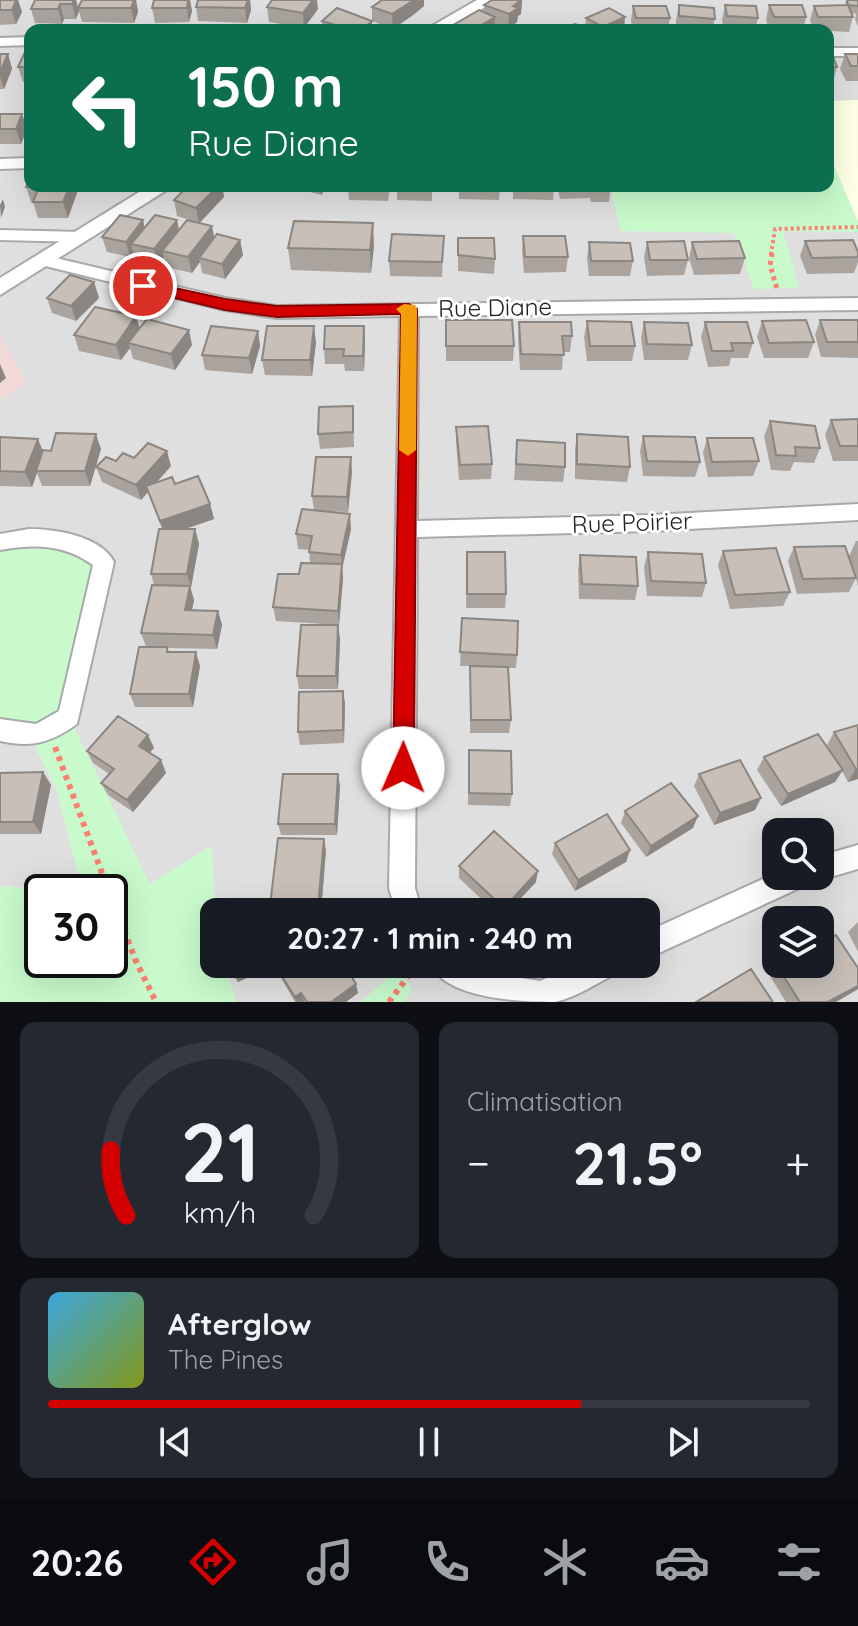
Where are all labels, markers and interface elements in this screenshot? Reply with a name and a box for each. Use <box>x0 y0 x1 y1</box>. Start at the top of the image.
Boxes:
text: 150 m <box>188 51 344 121</box>
icon: left <box>56 56 160 160</box>
text: Rue Diane <box>188 120 359 165</box>
pin <box>109 252 177 320</box>
icon: arrive <box>121 264 165 308</box>
street label: Rue Diane <box>438 291 552 323</box>
street label: Rue Poirier <box>571 505 693 539</box>
position arrow <box>361 726 445 810</box>
map controls <box>762 818 834 978</box>
button: search <box>762 818 834 890</box>
speed limit sign: 30 <box>24 874 128 978</box>
button: layers <box>762 906 834 978</box>
text: 20:27 · 1 min · 240 m <box>287 919 573 957</box>
text: Climatisation <box>467 1085 623 1118</box>
text: 21 <box>180 1099 259 1203</box>
text: 21.5° <box>572 1125 703 1200</box>
text: − <box>467 1135 490 1190</box>
text: + <box>785 1135 810 1190</box>
text: km/h <box>183 1194 256 1230</box>
text: Afterglow <box>168 1305 311 1343</box>
text: The Pines <box>168 1343 283 1376</box>
icon: previous <box>153 1420 197 1464</box>
icon: pause <box>407 1420 451 1464</box>
icon: next <box>661 1420 705 1464</box>
icon: directions <box>185 1534 241 1590</box>
icon: music <box>302 1534 358 1590</box>
icon: phone <box>419 1534 475 1590</box>
icon: climate <box>537 1534 593 1590</box>
icon: car <box>654 1534 710 1590</box>
icon: filters <box>771 1534 827 1590</box>
text: 20:26 <box>31 1540 123 1585</box>

